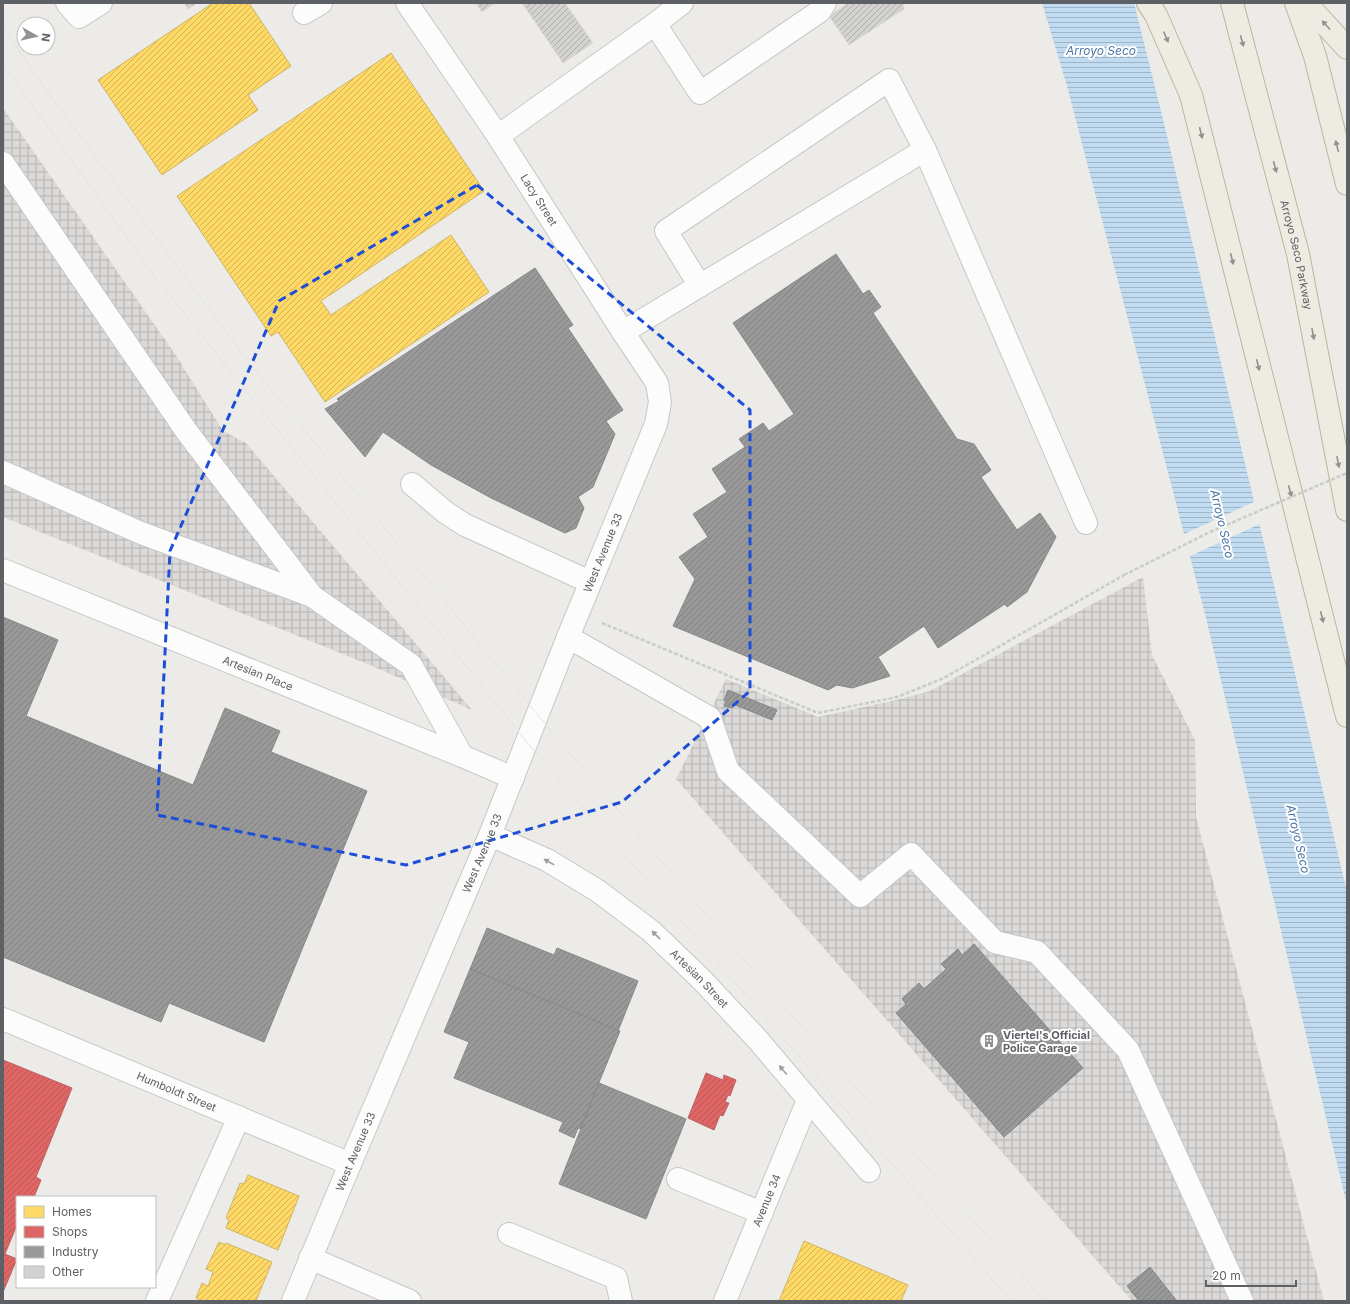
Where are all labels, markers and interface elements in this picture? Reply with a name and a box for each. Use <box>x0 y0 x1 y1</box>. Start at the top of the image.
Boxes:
north arrow <box>16 16 56 56</box>
one-way arrow <box>1321 20 1331 30</box>
text: N <box>38 32 53 43</box>
one-way arrow <box>1163 32 1169 43</box>
one-way arrow <box>1239 35 1245 47</box>
water label: Arroyo Seco <box>1065 43 1136 58</box>
one-way arrow <box>1198 127 1204 140</box>
one-way arrow <box>1334 140 1340 152</box>
one-way arrow <box>1272 161 1278 173</box>
street label: Lacy Street <box>517 171 561 229</box>
street label: Arroyo Seco Parkway <box>1277 198 1316 311</box>
one-way arrow <box>1229 254 1235 266</box>
one-way arrow <box>1311 328 1317 340</box>
one-way arrow <box>1256 359 1262 371</box>
one-way arrow <box>1335 456 1341 468</box>
one-way arrow <box>1288 485 1294 497</box>
water label: Arroyo Seco <box>1207 487 1238 560</box>
street label: West Avenue 33 <box>580 511 626 594</box>
one-way arrow <box>1319 611 1325 623</box>
street label: Artesian Place <box>221 653 295 694</box>
water label: Arroyo Seco <box>1283 802 1314 875</box>
street label: West Avenue 33 <box>459 811 505 895</box>
one-way arrow <box>543 858 555 865</box>
one-way arrow <box>651 930 661 940</box>
street label: Artesian Street <box>667 946 732 1011</box>
place label: Viertel's Official Police Garage <box>1003 1028 1090 1055</box>
building icon: Viertel's Official Police Garage <box>978 1030 1000 1052</box>
one-way arrow <box>779 1065 788 1076</box>
street label: Humboldt Street <box>135 1069 219 1114</box>
street label: West Avenue 33 <box>333 1110 378 1193</box>
street label: Avenue 34 <box>750 1172 784 1229</box>
legend <box>16 1196 156 1288</box>
text: Homes <box>52 1204 92 1219</box>
text: Shops <box>52 1224 88 1239</box>
text: Industry <box>52 1244 99 1259</box>
scale bar <box>1206 1262 1296 1288</box>
text: Other <box>52 1264 84 1279</box>
text: 20 m <box>1212 1268 1241 1283</box>

